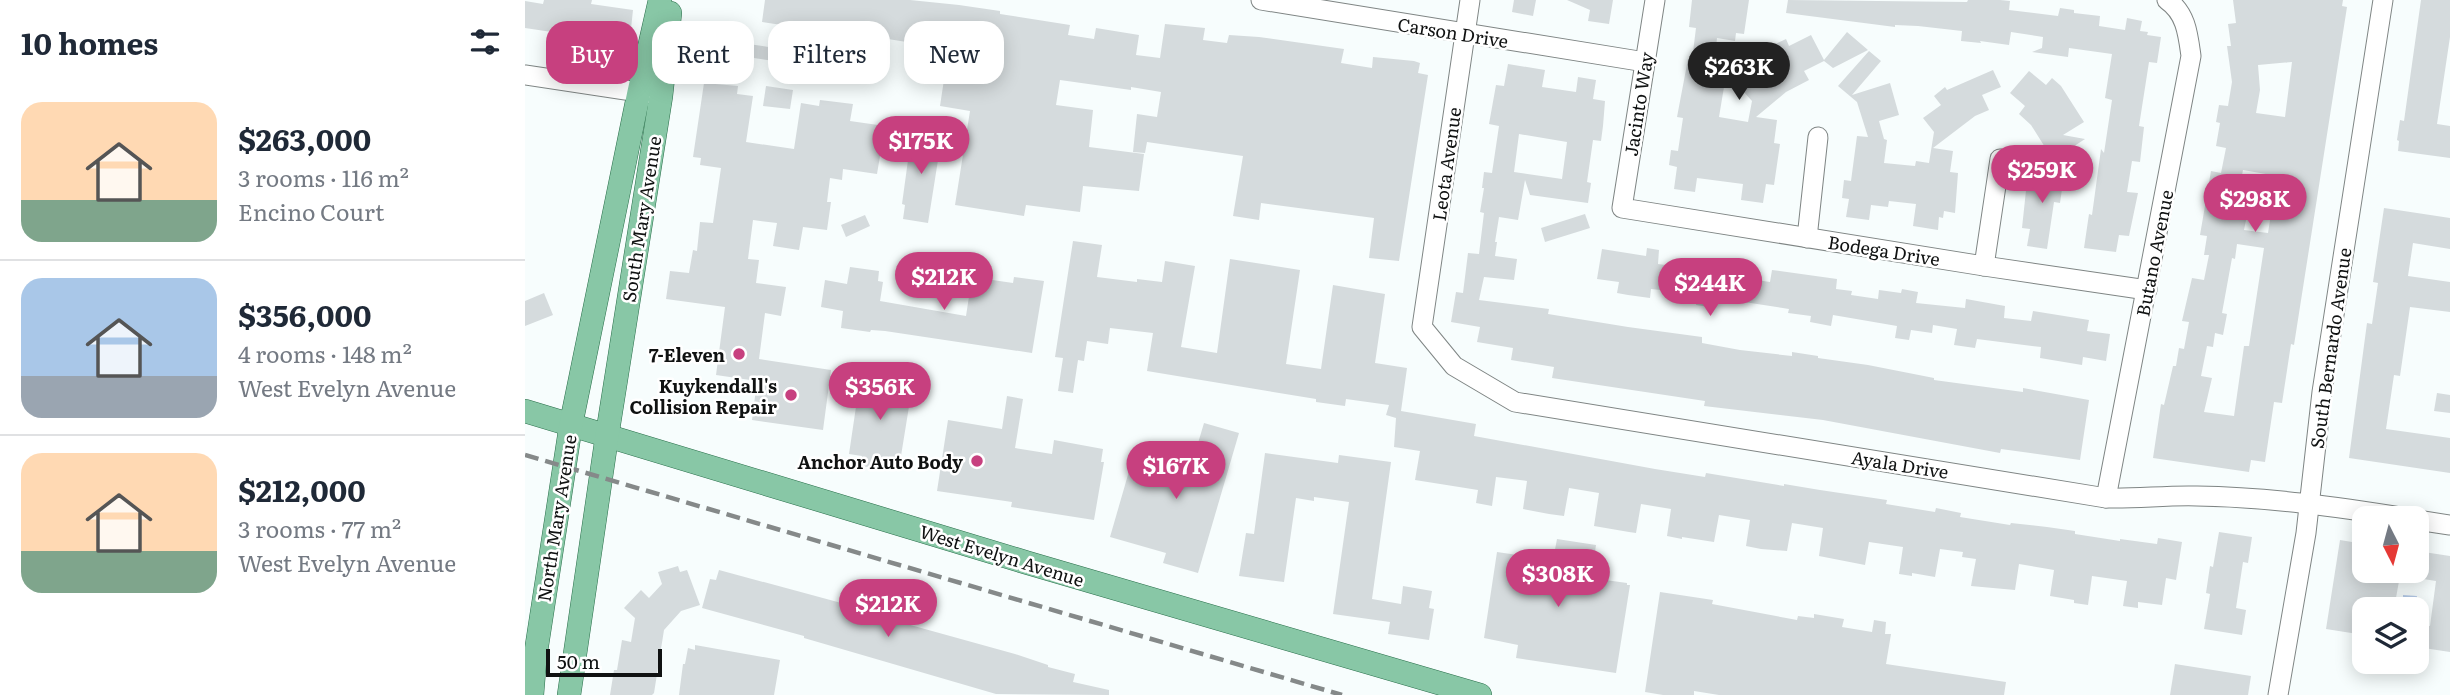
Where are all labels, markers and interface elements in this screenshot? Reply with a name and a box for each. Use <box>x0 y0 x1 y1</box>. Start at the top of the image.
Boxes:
street label: Carson Drive <box>1396 10 1510 54</box>
text: 10 homes <box>21 20 158 64</box>
chip: Buy <box>546 21 638 84</box>
chip: Rent <box>652 21 754 84</box>
chip: Filters <box>768 21 890 84</box>
chip: New <box>904 21 1004 84</box>
icon: filters <box>466 23 504 61</box>
pin: $263K <box>1690 42 1788 102</box>
text: $263K <box>1704 48 1774 82</box>
street label: Jacinto Way <box>1616 49 1660 158</box>
street label: Leota Avenue <box>1425 105 1467 223</box>
text: $263,000 <box>238 116 371 160</box>
pin: $175K <box>872 116 970 176</box>
text: $175K <box>888 122 954 156</box>
icon: home <box>77 130 161 214</box>
street label: South Mary Avenue <box>615 134 667 304</box>
pin: $259K <box>1993 146 2091 205</box>
text: $259K <box>2007 151 2077 185</box>
text: 3 rooms · 116 m² <box>238 160 409 194</box>
pin: $298K <box>2206 174 2304 234</box>
text: $298K <box>2220 180 2290 214</box>
street label: Butano Avenue <box>2128 187 2180 319</box>
text: Encino Court <box>238 194 384 228</box>
street label: Bodega Drive <box>1826 228 1942 272</box>
street label: South Bernardo Avenue <box>2303 246 2357 450</box>
pin: $212K <box>895 252 993 312</box>
text: $212K <box>911 258 977 292</box>
pin: $244K <box>1661 258 1759 318</box>
text: $244K <box>1674 264 1746 298</box>
text: $356,000 <box>238 292 372 336</box>
icon: home <box>77 306 161 390</box>
text: 4 rooms · 148 m² <box>238 336 412 370</box>
place label: 7-Eleven <box>649 341 725 368</box>
marker: 7-Eleven <box>731 346 747 362</box>
pin: $356K <box>831 362 929 422</box>
text: $356K <box>845 368 915 402</box>
text: West Evelyn Avenue <box>238 370 456 404</box>
place label: Kuykendall's Collision Repair <box>629 372 777 420</box>
marker: Kuykendall's Collision Repair <box>783 387 799 403</box>
street label: North Mary Avenue <box>529 433 583 603</box>
pin: $167K <box>1127 442 1225 501</box>
street label: Ayala Drive <box>1849 443 1951 485</box>
text: $167K <box>1142 447 1210 481</box>
place label: Anchor Auto Body <box>797 448 963 475</box>
marker: Anchor Auto Body <box>969 453 985 469</box>
text: $212,000 <box>238 467 366 511</box>
icon: home <box>77 481 161 565</box>
north arrow <box>2352 506 2429 583</box>
map controls <box>2352 506 2429 674</box>
text: 3 rooms · 77 m² <box>238 511 401 545</box>
street label: West Evelyn Avenue <box>916 517 1088 593</box>
text: West Evelyn Avenue <box>238 545 456 579</box>
pin: $308K <box>1509 550 1607 609</box>
text: $308K <box>1522 555 1594 589</box>
pin: $212K <box>839 580 937 639</box>
text: $212K <box>855 585 921 619</box>
button: layers <box>2352 597 2429 674</box>
scale bar <box>546 646 661 678</box>
text: 50 m <box>557 647 600 675</box>

